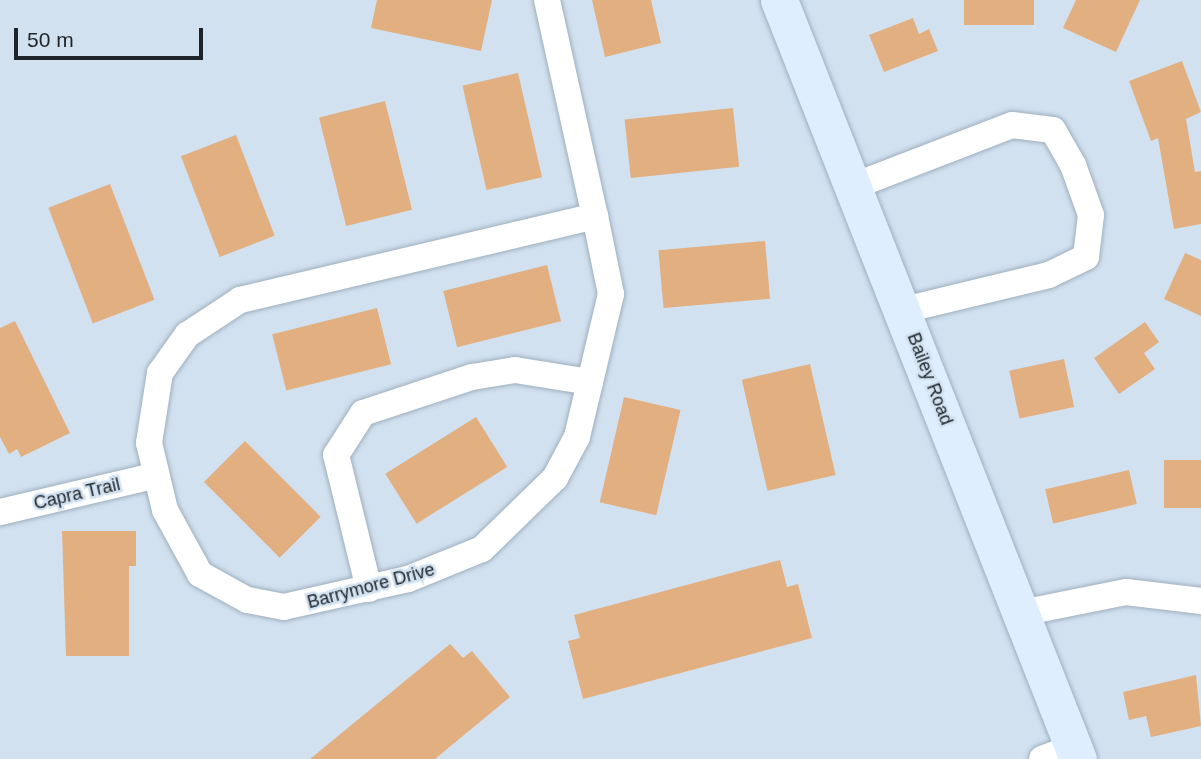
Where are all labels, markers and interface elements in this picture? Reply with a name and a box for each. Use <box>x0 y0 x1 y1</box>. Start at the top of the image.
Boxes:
scale bar <box>18 14 206 58</box>
text: 50 m <box>27 28 74 51</box>
street label: Bailey Road <box>903 330 957 428</box>
street label: Capra Trail <box>32 474 122 514</box>
street label: Barrymore Drive <box>305 559 437 613</box>

